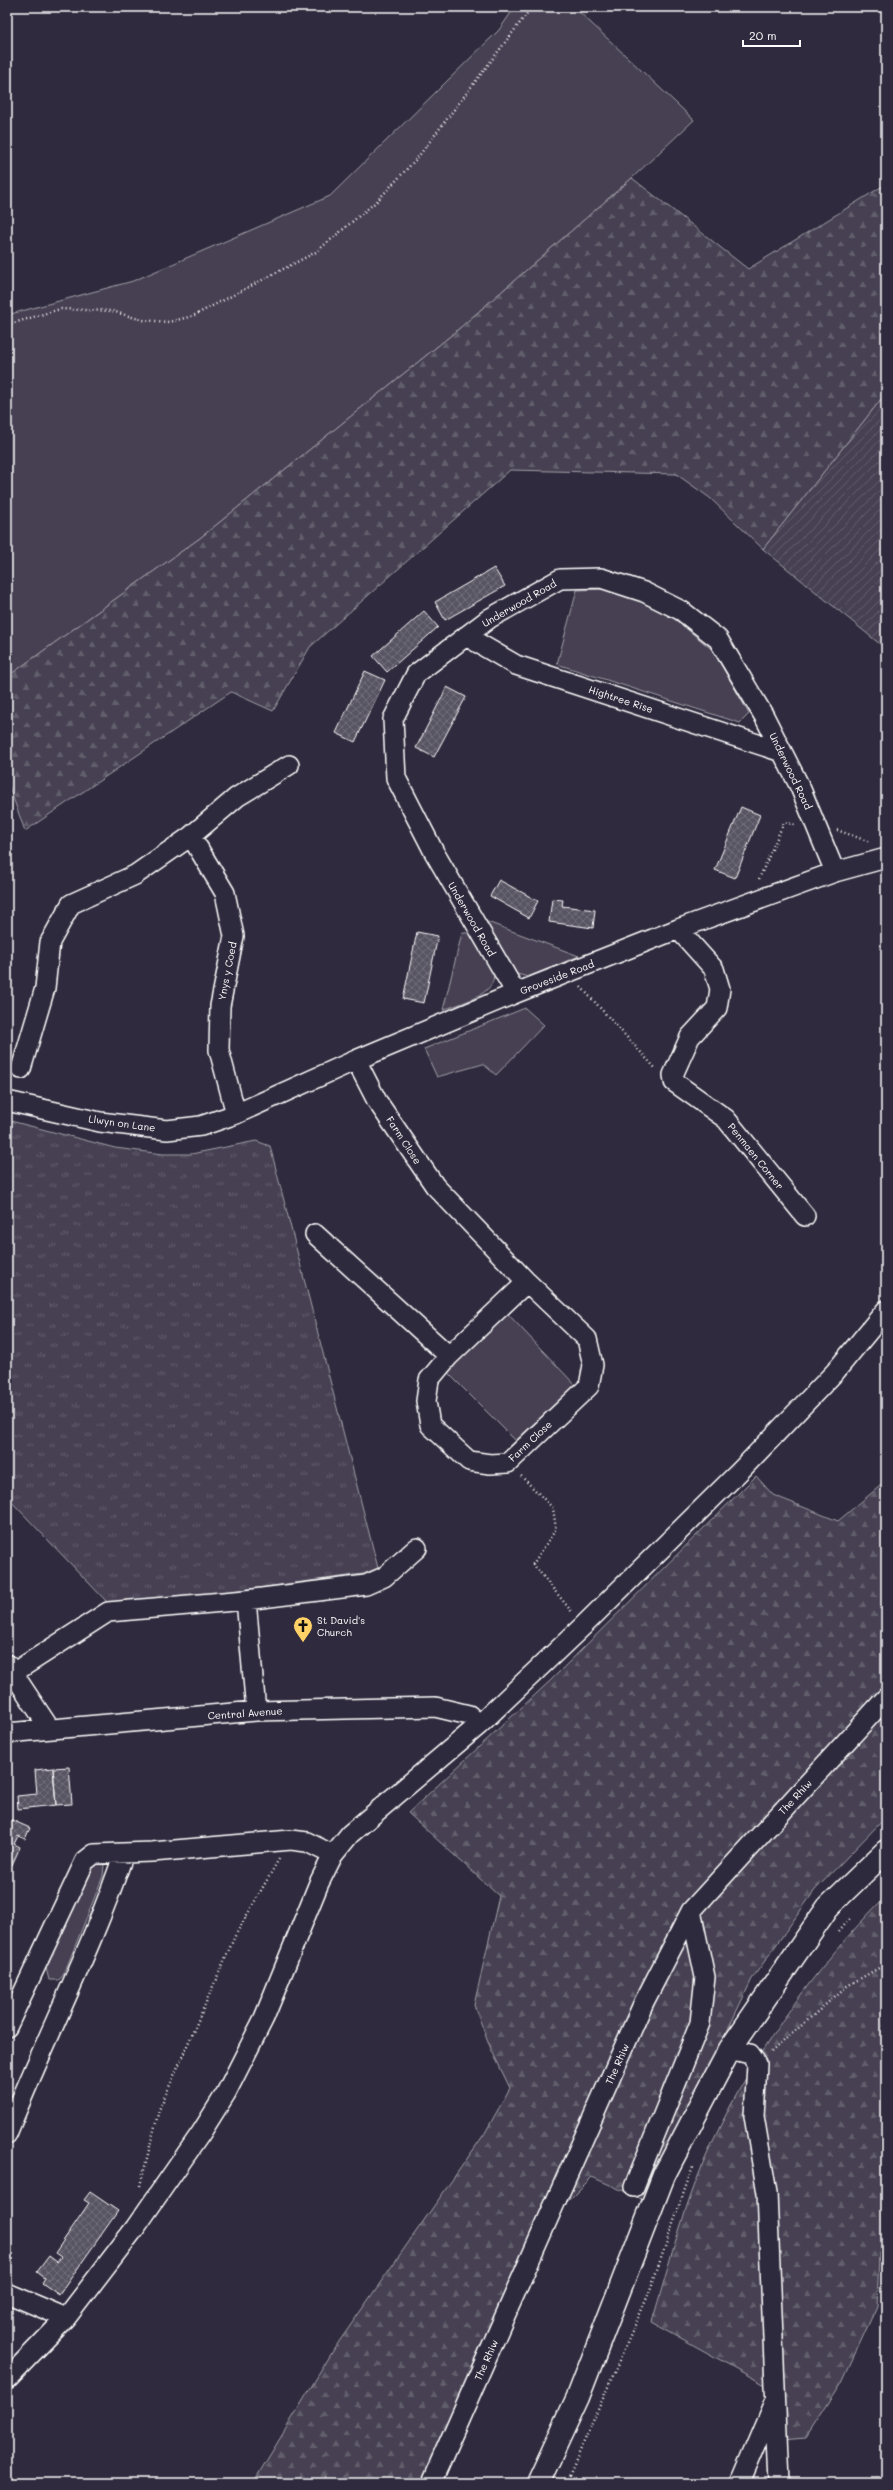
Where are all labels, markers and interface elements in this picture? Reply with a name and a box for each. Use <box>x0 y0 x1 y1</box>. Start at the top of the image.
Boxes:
scale bar <box>743 22 800 48</box>
text: 20 m <box>749 27 777 43</box>
street label: Underwood Road <box>479 576 559 630</box>
street label: Hightree Rise <box>587 682 655 716</box>
street label: Underwood Road <box>766 730 816 812</box>
street label: Underwood Road <box>445 879 499 959</box>
street label: Ynys y Coed <box>214 941 240 1001</box>
street label: Groveside Road <box>518 956 596 998</box>
street label: Llwyn on Lane <box>88 1111 156 1135</box>
street label: Farm Close <box>383 1113 425 1167</box>
street label: Penmaen Corner <box>725 1120 787 1192</box>
street label: Farm Close <box>505 1417 555 1465</box>
place label: St David's Church <box>317 1613 365 1639</box>
church icon: St David's Church <box>292 1615 314 1643</box>
street label: Central Avenue <box>207 1703 283 1723</box>
street label: The Rhiw <box>775 1776 815 1818</box>
street label: The Rhiw <box>602 2041 632 2087</box>
street label: The Rhiw <box>471 2337 501 2383</box>

